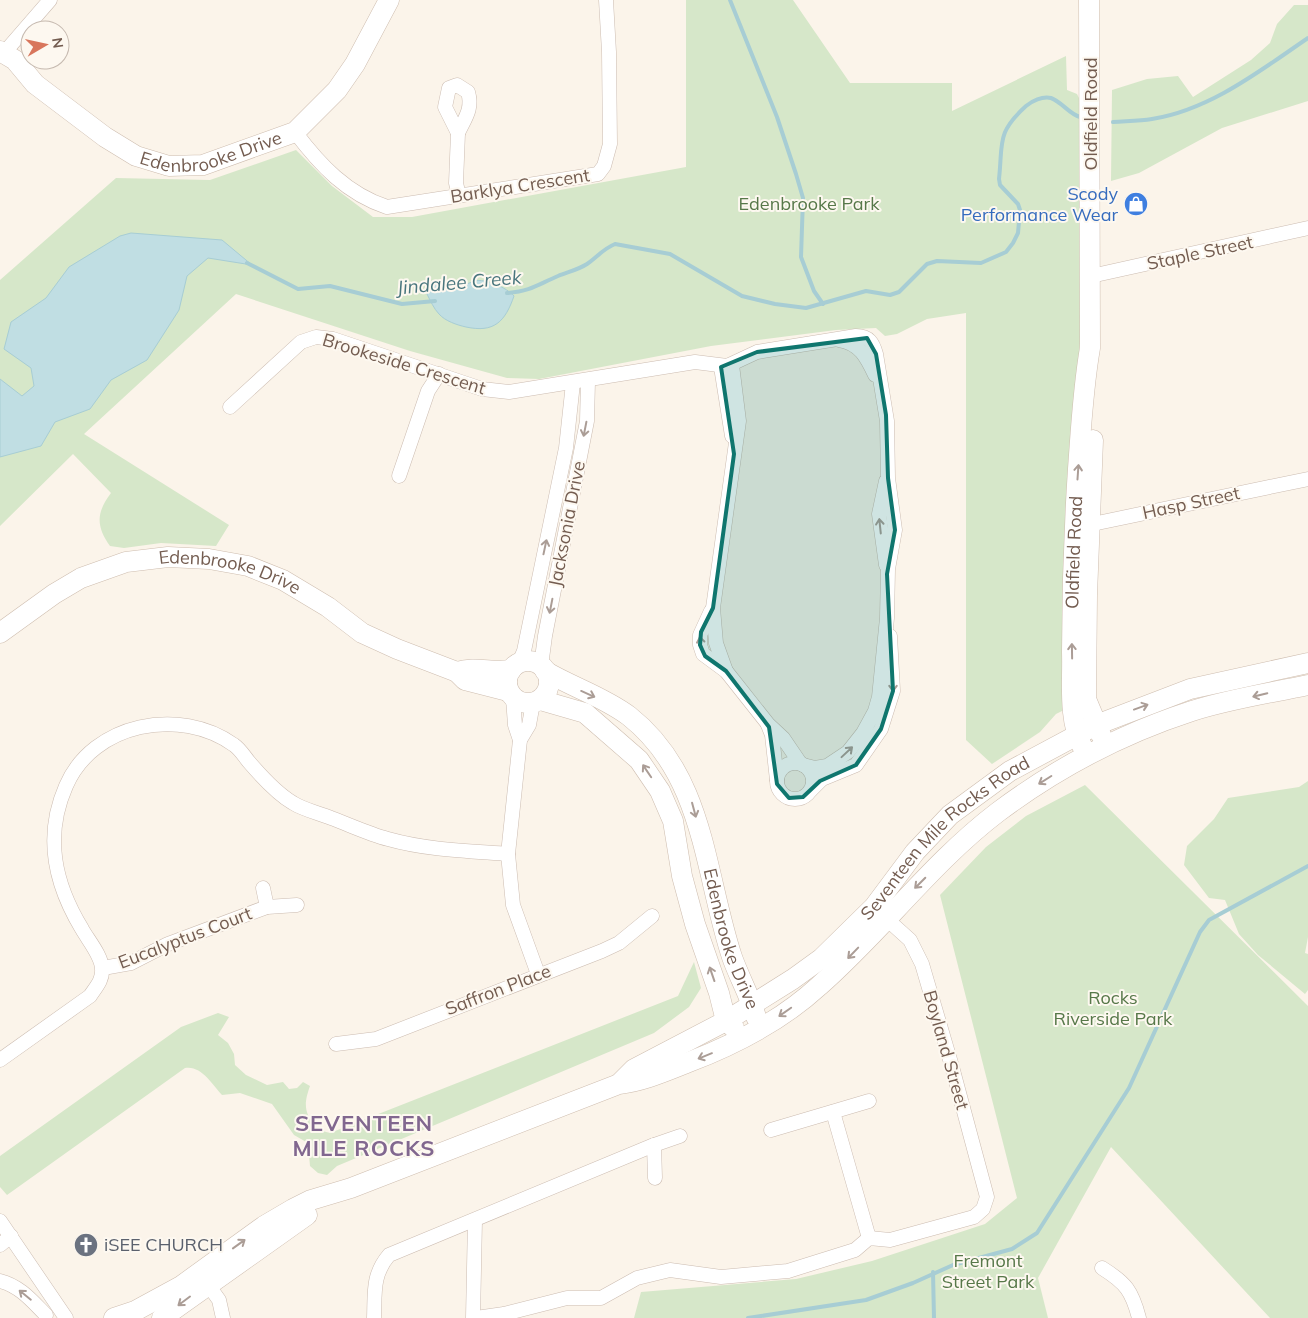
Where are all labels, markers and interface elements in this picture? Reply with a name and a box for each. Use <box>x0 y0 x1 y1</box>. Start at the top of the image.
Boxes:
north arrow <box>20 20 70 70</box>
text: N <box>48 36 68 50</box>
street label: Oldfield Road <box>1079 57 1102 171</box>
street label: Edenbrooke Drive <box>137 126 285 177</box>
street label: Barklya Crescent <box>449 163 591 208</box>
place label: Scody Performance Wear <box>961 182 1118 226</box>
shop icon: Scody Performance Wear <box>1123 191 1149 217</box>
park label: Edenbrooke Park <box>739 192 880 215</box>
street label: Staple Street <box>1145 230 1255 275</box>
water label: Jindalee Creek <box>394 264 524 300</box>
street label: Brookeside Crescent <box>320 328 488 399</box>
one-way arrow <box>580 421 589 437</box>
street label: Jacksonia Drive <box>543 459 590 589</box>
one-way arrow <box>1074 464 1083 480</box>
street label: Hasp Street <box>1140 481 1242 524</box>
street label: Oldfield Road <box>1060 495 1087 609</box>
one-way arrow <box>875 518 885 534</box>
one-way arrow <box>541 540 550 556</box>
street label: Edenbrooke Drive <box>157 545 305 599</box>
one-way arrow <box>545 597 555 613</box>
one-way arrow <box>696 636 706 652</box>
one-way arrow <box>1067 644 1077 660</box>
one-way arrow <box>888 676 898 692</box>
one-way arrow <box>580 689 595 699</box>
one-way arrow <box>1253 691 1269 700</box>
one-way arrow <box>1133 702 1149 711</box>
one-way arrow <box>841 746 854 758</box>
street label: Seventeen Mile Rocks Road <box>855 751 1033 925</box>
one-way arrow <box>642 764 652 778</box>
one-way arrow <box>1038 775 1052 785</box>
one-way arrow <box>690 802 699 818</box>
street label: Edenbrooke Drive <box>699 866 764 1012</box>
one-way arrow <box>914 876 926 888</box>
street label: Eucalyptus Court <box>115 902 255 974</box>
one-way arrow <box>847 946 859 959</box>
street label: Saffron Place <box>442 959 554 1020</box>
one-way arrow <box>707 966 717 982</box>
park label: Rocks Riverside Park <box>1054 986 1173 1030</box>
street label: Boyland Street <box>918 988 974 1112</box>
one-way arrow <box>779 1007 793 1017</box>
one-way arrow <box>698 1052 713 1061</box>
district label: SEVENTEEN MILE ROCKS <box>293 1109 435 1162</box>
church icon: iSEE CHURCH <box>73 1232 99 1258</box>
place label: iSEE CHURCH <box>104 1233 223 1256</box>
one-way arrow <box>232 1239 246 1249</box>
park label: Fremont Street Park <box>942 1249 1035 1293</box>
one-way arrow <box>19 1289 32 1300</box>
one-way arrow <box>177 1296 191 1306</box>

